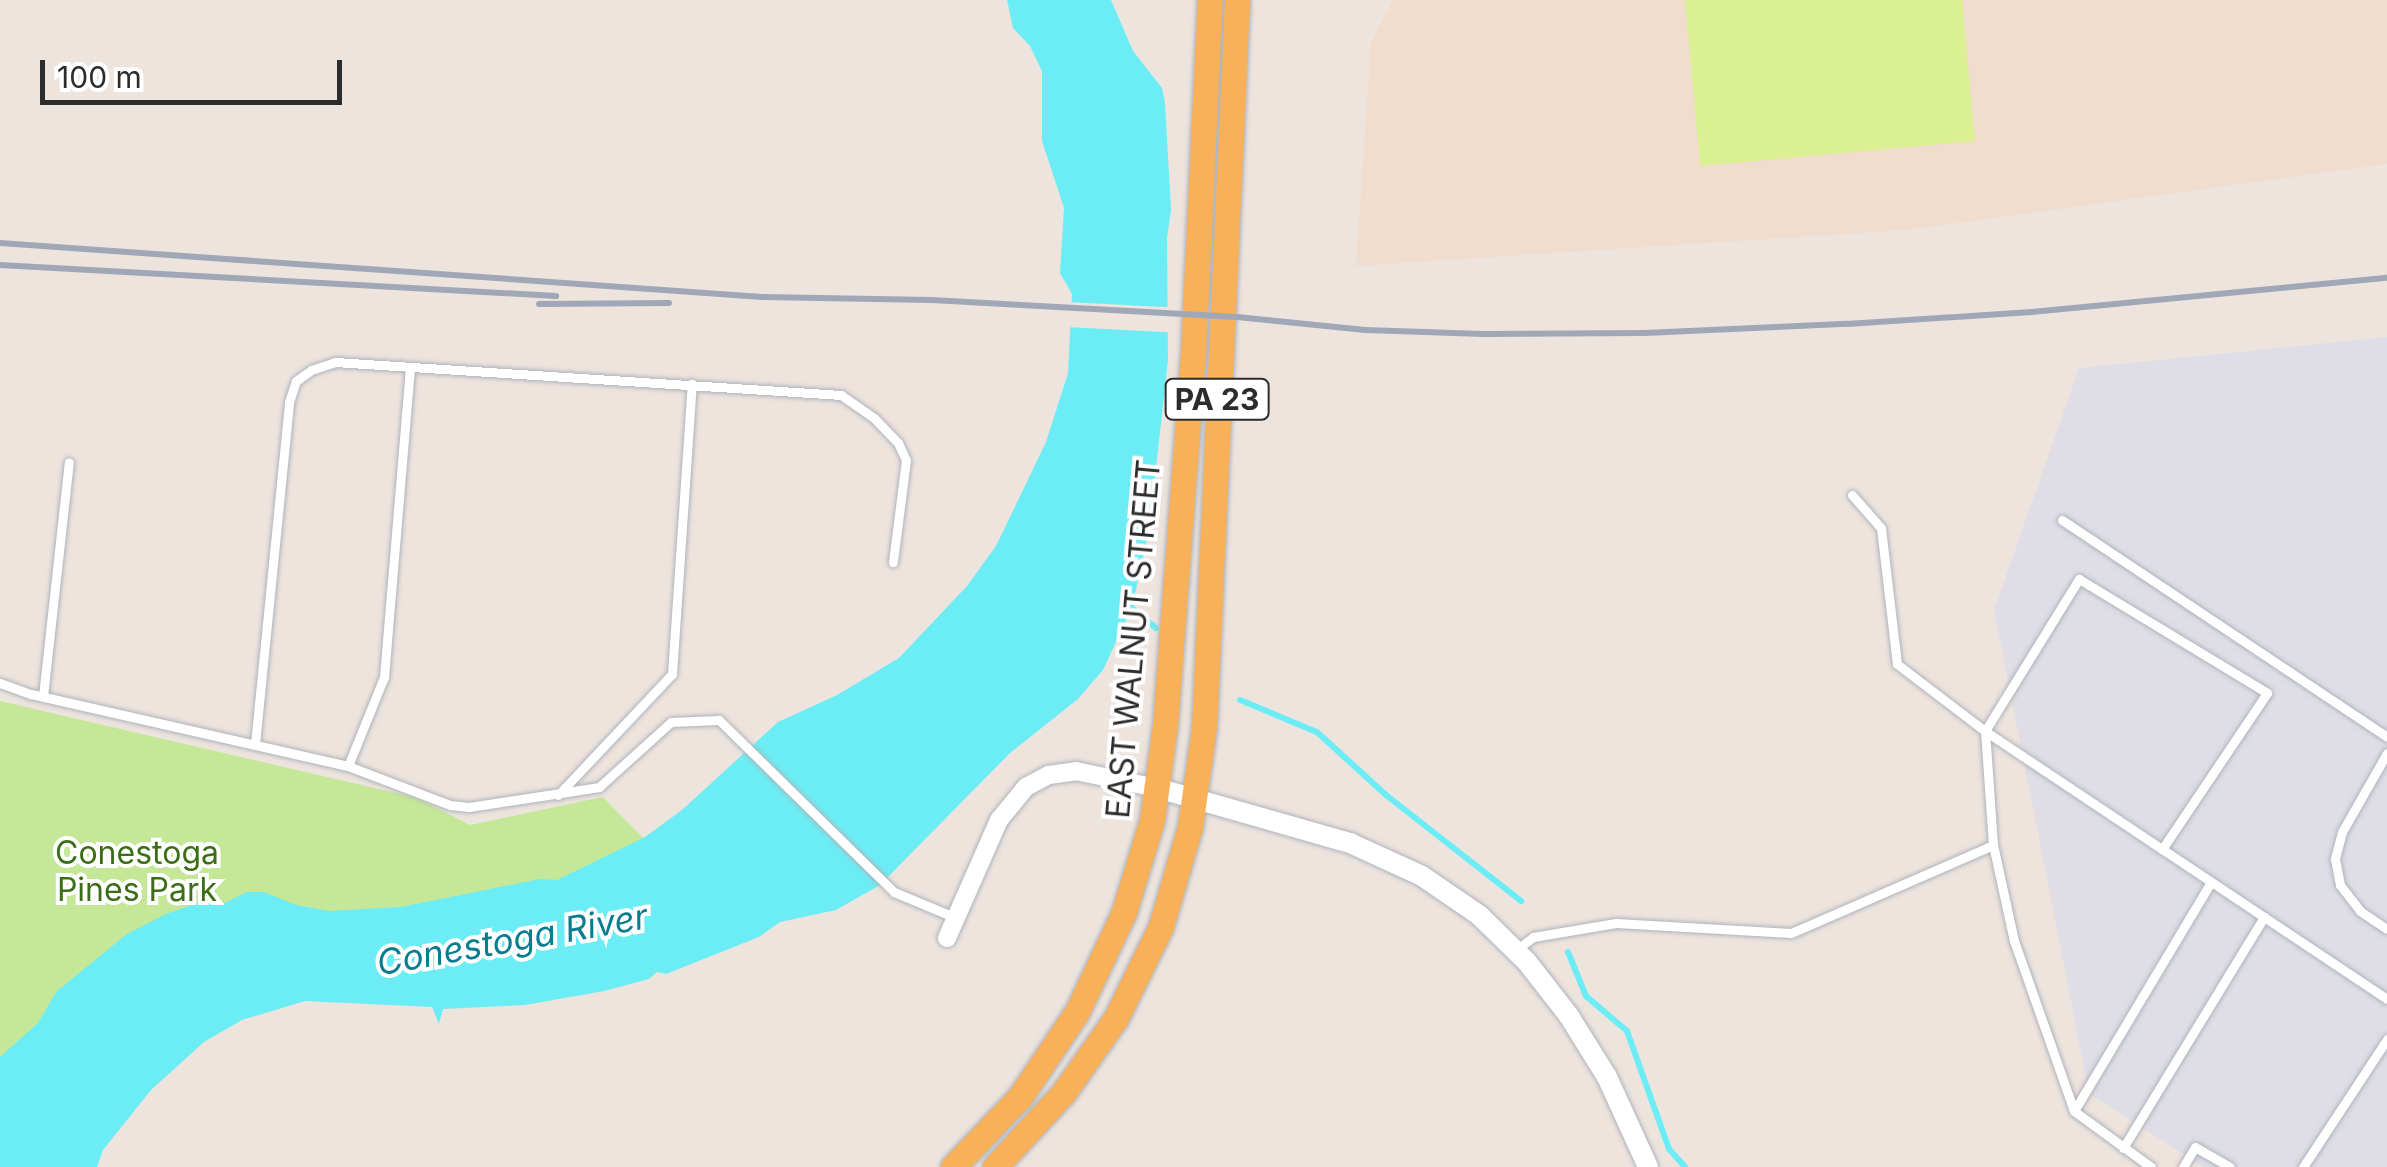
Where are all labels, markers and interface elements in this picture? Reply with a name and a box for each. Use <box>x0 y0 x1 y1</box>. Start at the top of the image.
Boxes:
scale bar <box>45 40 348 102</box>
text: 100 m <box>57 59 142 95</box>
road number: PA 23 <box>1164 374 1270 424</box>
street label: EAST WALNUT STREET <box>1099 458 1169 820</box>
park label: Conestoga Pines Park <box>55 835 219 910</box>
water label: Conestoga River <box>373 895 651 983</box>

